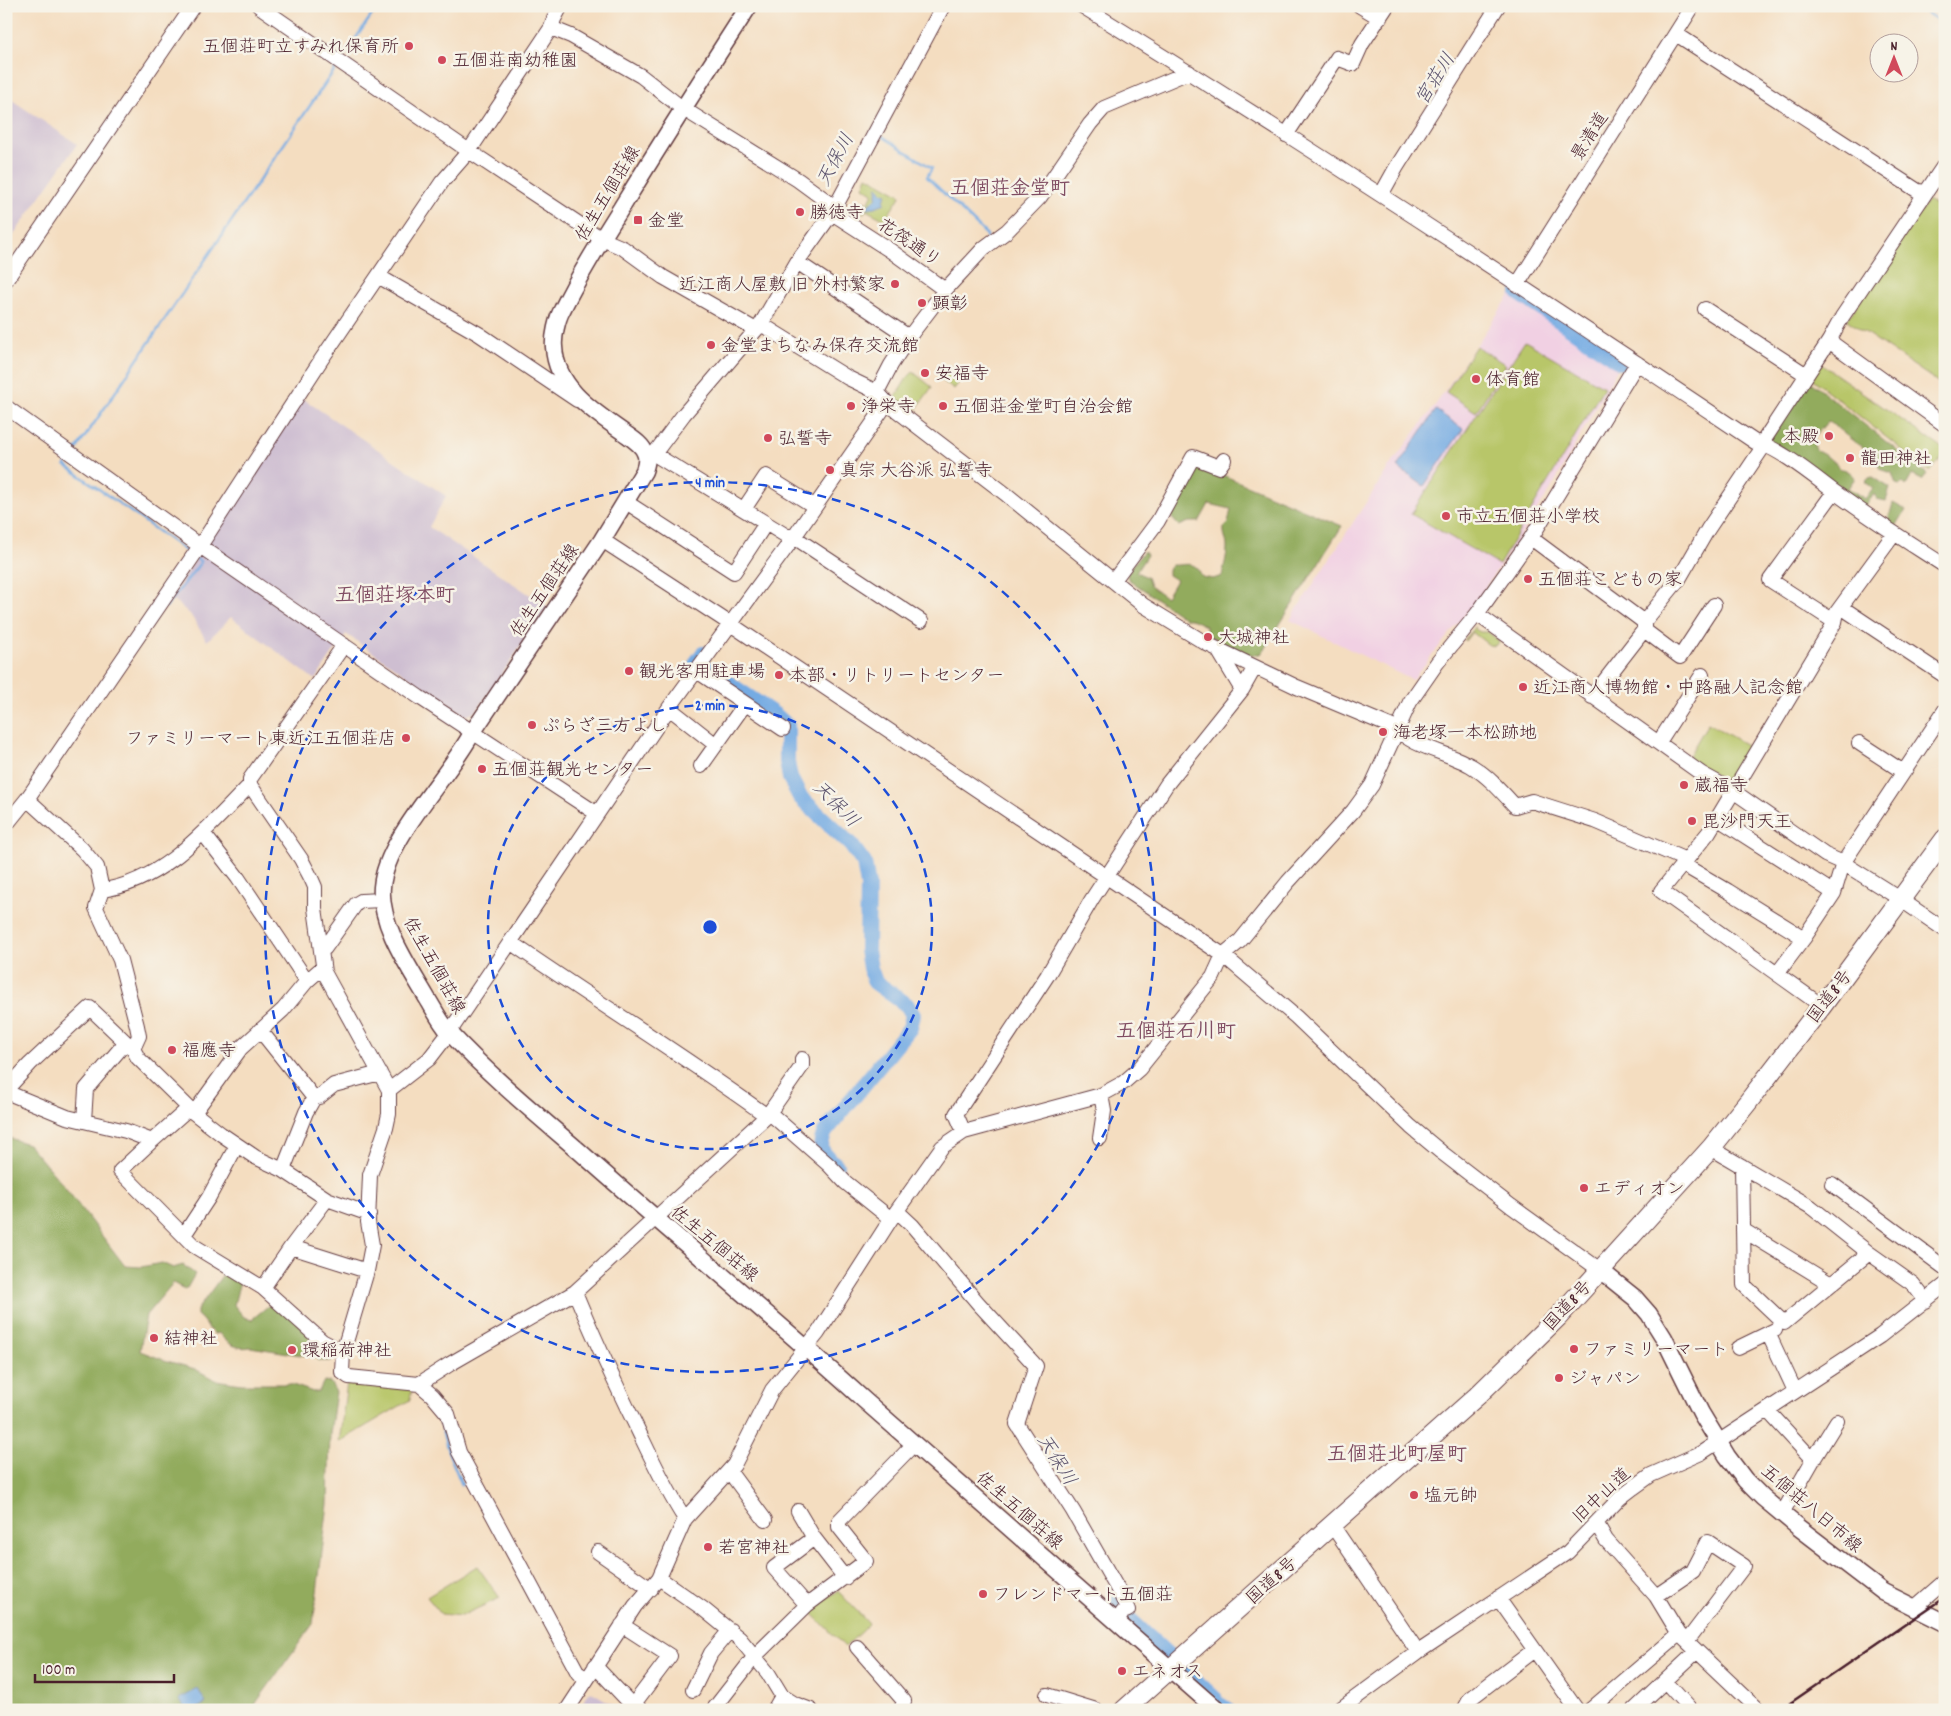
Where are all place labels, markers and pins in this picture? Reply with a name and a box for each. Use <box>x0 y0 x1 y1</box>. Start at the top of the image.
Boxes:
place label: 五個荘町立すみれ保育所 <box>202 36 399 61</box>
marker: 五個荘町立すみれ保育所 <box>403 40 415 52</box>
place label: 五個荘南幼稚園 <box>452 50 578 75</box>
marker: 五個荘南幼稚園 <box>436 54 448 66</box>
place label: 勝徳寺 <box>810 202 864 227</box>
marker: 勝徳寺 <box>794 206 806 218</box>
place label: 金堂 <box>648 210 684 235</box>
marker: 金堂 <box>632 214 644 226</box>
place label: 近江商人屋敷 旧 外村繁家 <box>679 274 885 299</box>
marker: 近江商人屋敷 旧 外村繁家 <box>889 278 901 290</box>
place label: 顕彰 <box>932 293 968 318</box>
marker: 顕彰 <box>916 297 928 309</box>
place label: 金堂まちなみ保存交流館 <box>721 335 919 360</box>
marker: 金堂まちなみ保存交流館 <box>705 339 717 351</box>
place label: 安福寺 <box>935 363 989 388</box>
marker: 安福寺 <box>919 367 931 379</box>
place label: 体育館 <box>1486 369 1540 394</box>
marker: 体育館 <box>1470 373 1482 385</box>
place label: 浄栄寺 <box>861 396 915 421</box>
place label: 五個荘金堂町自治会館 <box>953 396 1133 421</box>
marker: 浄栄寺 <box>845 400 857 412</box>
marker: 五個荘金堂町自治会館 <box>937 400 949 412</box>
place label: 本殿 <box>1783 426 1819 451</box>
place label: 弘誓寺 <box>778 428 832 453</box>
marker: 本殿 <box>1823 430 1835 442</box>
marker: 弘誓寺 <box>762 432 774 444</box>
place label: 龍田神社 <box>1860 448 1932 473</box>
marker: 龍田神社 <box>1844 452 1856 464</box>
place label: 真宗 大谷派 弘誓寺 <box>840 460 992 485</box>
marker: 真宗 大谷派 弘誓寺 <box>824 464 836 476</box>
place label: 市立五個荘小学校 <box>1456 506 1600 531</box>
marker: 市立五個荘小学校 <box>1440 510 1452 522</box>
place label: 五個荘こどもの家 <box>1538 569 1682 594</box>
marker: 五個荘こどもの家 <box>1522 573 1534 585</box>
place label: 大城神社 <box>1218 627 1290 652</box>
marker: 大城神社 <box>1202 631 1214 643</box>
place label: 観光客用駐車場 <box>639 661 765 686</box>
marker: 観光客用駐車場 <box>623 665 635 677</box>
place label: 本部・リトリートセンター <box>789 665 1004 690</box>
marker: 本部・リトリートセンター <box>773 669 785 681</box>
place label: 近江商人博物館・中路融人記念館 <box>1533 677 1803 702</box>
marker: 近江商人博物館・中路融人記念館 <box>1517 681 1529 693</box>
place label: ぷらざ三方よし <box>542 715 667 740</box>
marker: ぷらざ三方よし <box>526 719 538 731</box>
place label: 海老塚一本松跡地 <box>1393 722 1537 747</box>
marker: 海老塚一本松跡地 <box>1377 726 1389 738</box>
place label: ファミリーマート東近江五個荘店 <box>126 728 396 753</box>
marker: ファミリーマート東近江五個荘店 <box>400 732 412 744</box>
place label: 五個荘観光センター <box>492 759 653 784</box>
marker: 五個荘観光センター <box>476 763 488 775</box>
place label: 蔵福寺 <box>1694 775 1748 800</box>
marker: 蔵福寺 <box>1678 779 1690 791</box>
place label: 毘沙門天王 <box>1702 811 1792 836</box>
marker: 毘沙門天王 <box>1686 815 1698 827</box>
centre of rings <box>701 918 719 936</box>
place label: 福應寺 <box>182 1040 236 1065</box>
marker: 福應寺 <box>166 1044 178 1056</box>
place label: エディオン <box>1594 1178 1685 1203</box>
marker: エディオン <box>1578 1182 1590 1194</box>
place label: 結神社 <box>164 1328 218 1353</box>
marker: 結神社 <box>148 1332 160 1344</box>
place label: ファミリーマート <box>1584 1339 1728 1364</box>
place label: 環稲荷神社 <box>302 1340 392 1365</box>
marker: ファミリーマート <box>1568 1343 1580 1355</box>
marker: 環稲荷神社 <box>286 1344 298 1356</box>
place label: ジャパン <box>1569 1368 1641 1393</box>
marker: ジャパン <box>1553 1372 1565 1384</box>
place label: 塩元帥 <box>1424 1485 1478 1510</box>
marker: 塩元帥 <box>1408 1489 1420 1501</box>
place label: 若宮神社 <box>718 1537 790 1562</box>
marker: 若宮神社 <box>702 1541 714 1553</box>
place label: フレンドマート五個荘 <box>993 1584 1173 1609</box>
marker: フレンドマート五個荘 <box>977 1588 989 1600</box>
place label: エネオス <box>1132 1661 1203 1686</box>
marker: エネオス <box>1116 1665 1128 1677</box>

